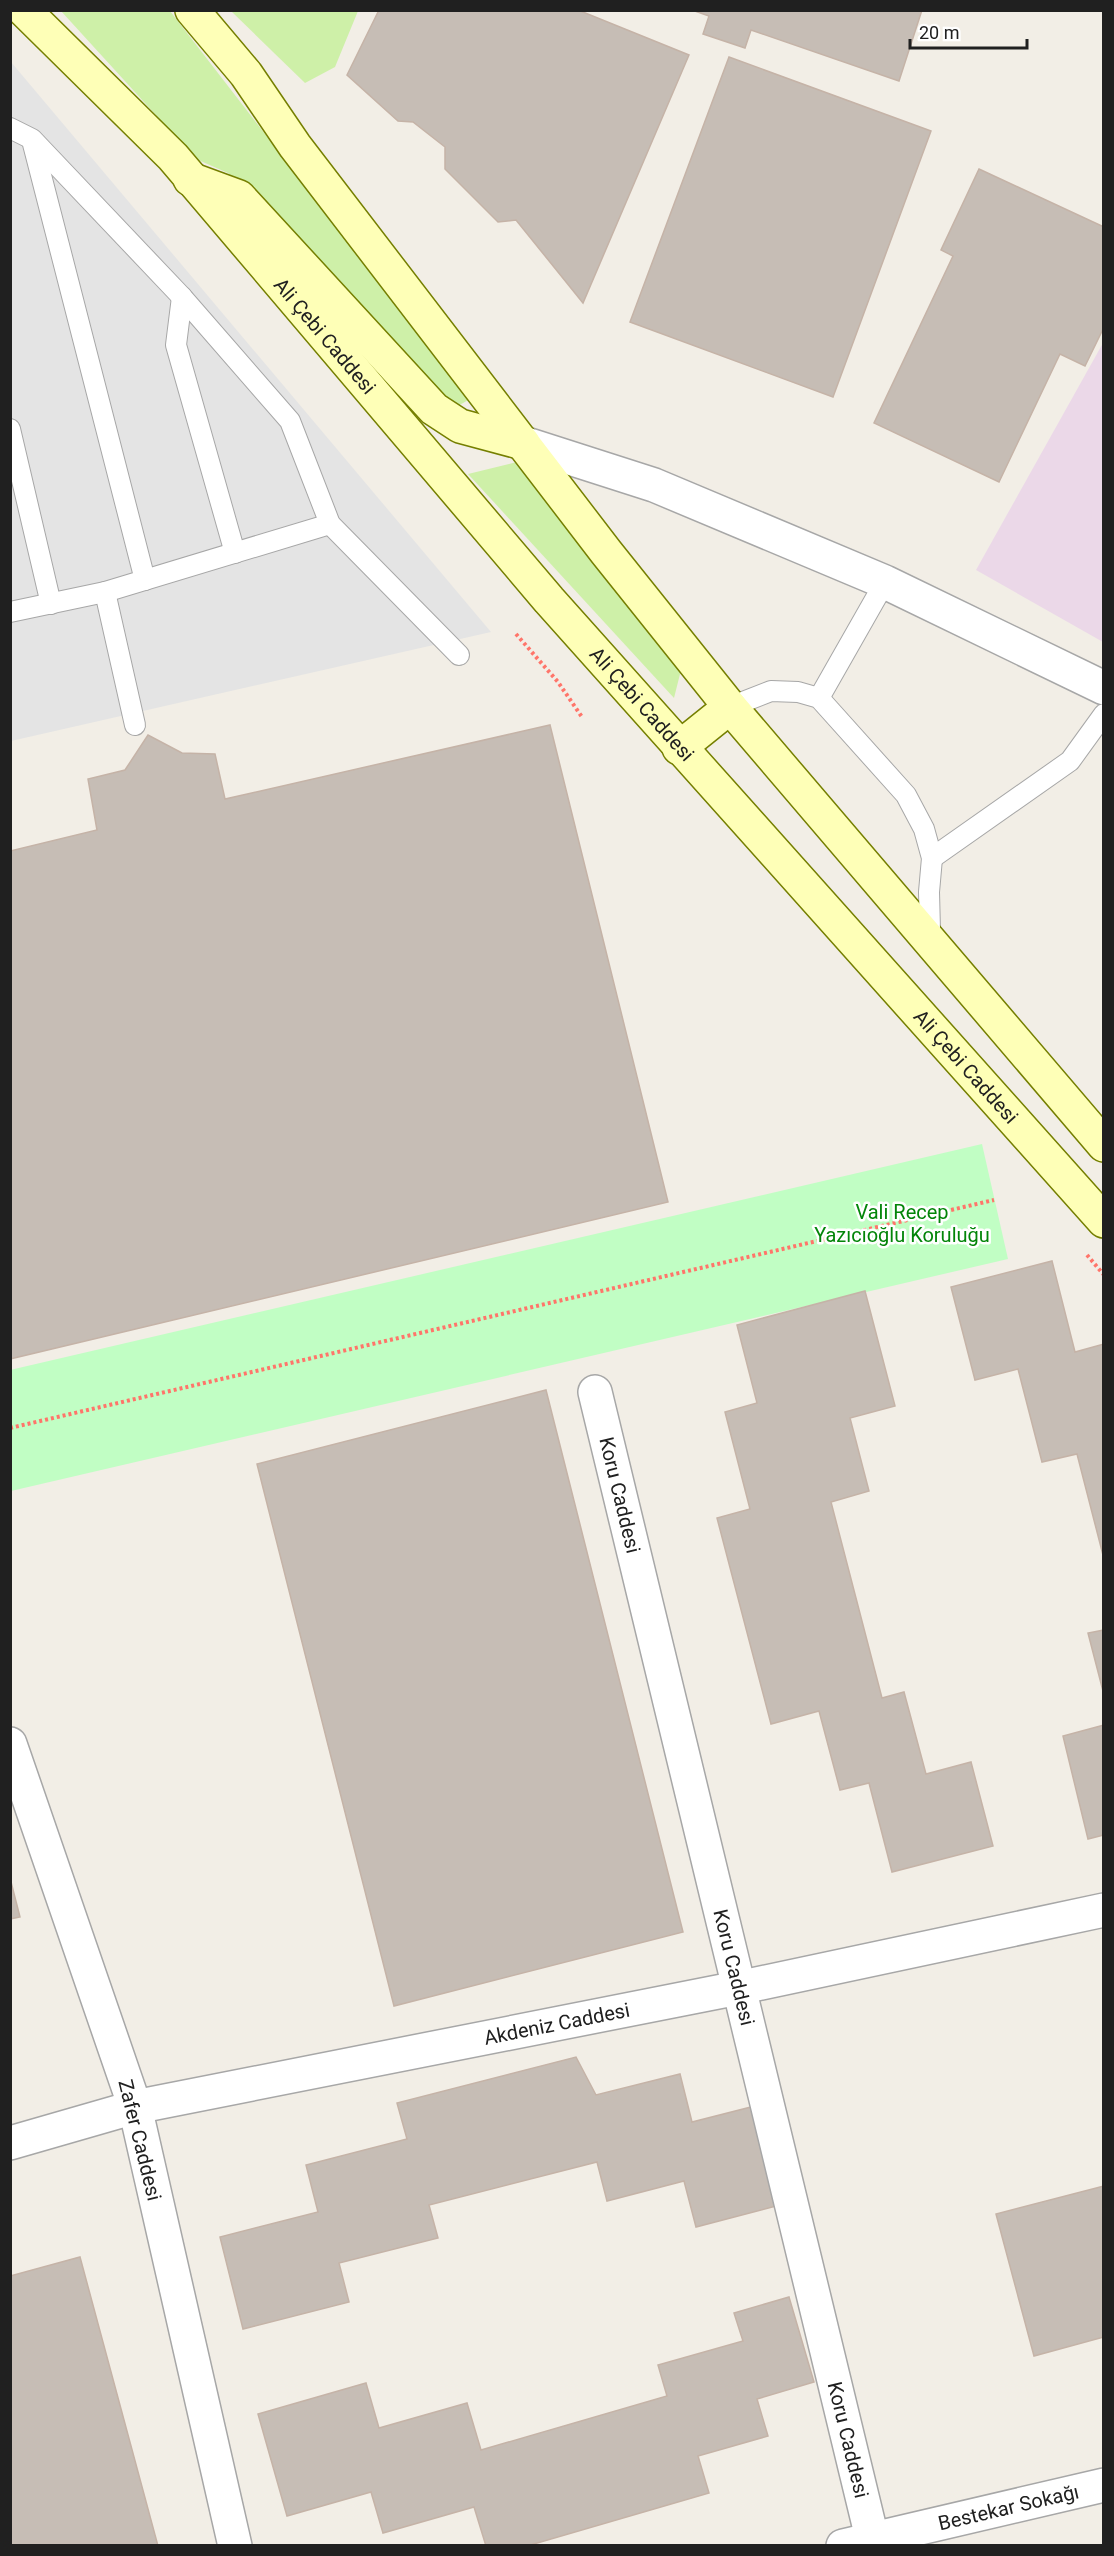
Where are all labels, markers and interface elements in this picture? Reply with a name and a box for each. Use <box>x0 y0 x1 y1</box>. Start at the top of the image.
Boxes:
scale bar <box>910 12 1027 50</box>
text: 20 m <box>919 22 959 43</box>
street label: Ali Çebi Caddesi <box>269 273 381 399</box>
street label: Ali Çebi Caddesi <box>585 642 699 766</box>
street label: Ali Çebi Caddesi <box>909 1005 1023 1128</box>
park label: Vali Recep Yazıcıoğlu Koruluğu <box>814 1200 990 1247</box>
street label: Koru Caddesi <box>594 1434 646 1556</box>
street label: Koru Caddesi <box>708 1907 760 2028</box>
street label: Akdeniz Caddesi <box>482 1998 632 2050</box>
street label: Zafer Caddesi <box>113 2077 167 2203</box>
street label: Koru Caddesi <box>823 2379 874 2500</box>
street label: Bestekar Sokağı <box>936 2479 1081 2535</box>

